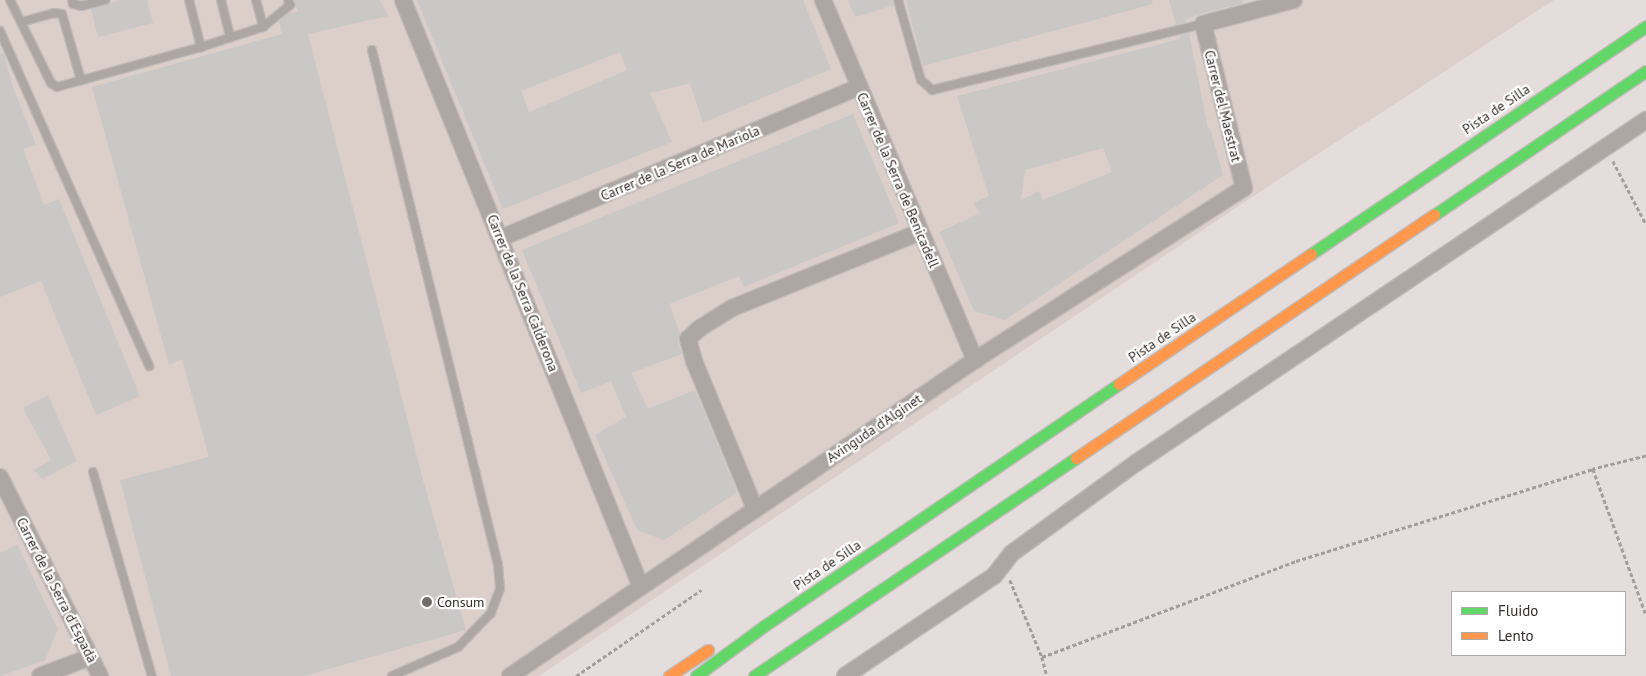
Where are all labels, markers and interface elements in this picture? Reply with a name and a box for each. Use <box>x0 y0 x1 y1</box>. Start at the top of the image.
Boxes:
street label: Carrer del Maestrat <box>1201 48 1245 164</box>
street label: Pista de Silla <box>1459 80 1533 138</box>
street label: Carrer de la Serra de Benicadell <box>853 90 943 270</box>
street label: Carrer de la Serra de Mariola <box>598 122 762 204</box>
street label: Carrer de la Serra Calderona <box>484 212 562 374</box>
street label: Pista de Silla <box>1125 308 1199 366</box>
street label: Avinguda d'Alginet <box>823 390 925 466</box>
street label: Carrer de la Serra d'Espadà <box>13 515 101 665</box>
street label: Pista de Silla <box>790 536 864 594</box>
legend <box>1451 591 1626 656</box>
place label: Consum <box>437 594 484 610</box>
marker: Consum <box>421 596 433 608</box>
text: Fluido <box>1498 601 1538 620</box>
text: Lento <box>1498 626 1534 645</box>

